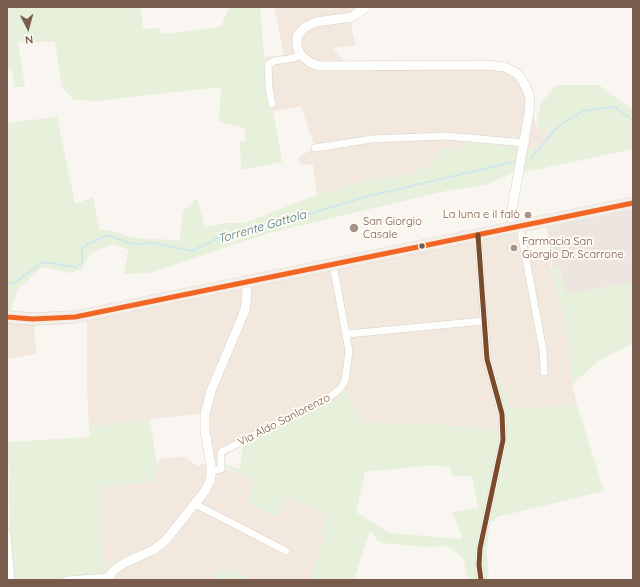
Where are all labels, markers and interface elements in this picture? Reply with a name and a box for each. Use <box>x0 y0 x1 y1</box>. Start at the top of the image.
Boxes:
north arrow <box>8 8 48 48</box>
text: N <box>24 33 34 47</box>
water label: Torrente Gattola <box>216 208 308 246</box>
place label: La luna e il falò <box>443 208 520 222</box>
marker: La luna e il falò <box>523 210 533 220</box>
place label: San Giorgio Casale <box>363 215 422 241</box>
marker: San Giorgio Casale <box>348 222 360 234</box>
place label: Farmacia San Giorgio Dr. Scarrone <box>522 235 624 261</box>
unlabelled marker <box>417 241 427 251</box>
marker: Farmacia San Giorgio Dr. Scarrone <box>509 243 519 253</box>
street label: Via Aldo Sanlorenzo <box>236 391 332 449</box>

